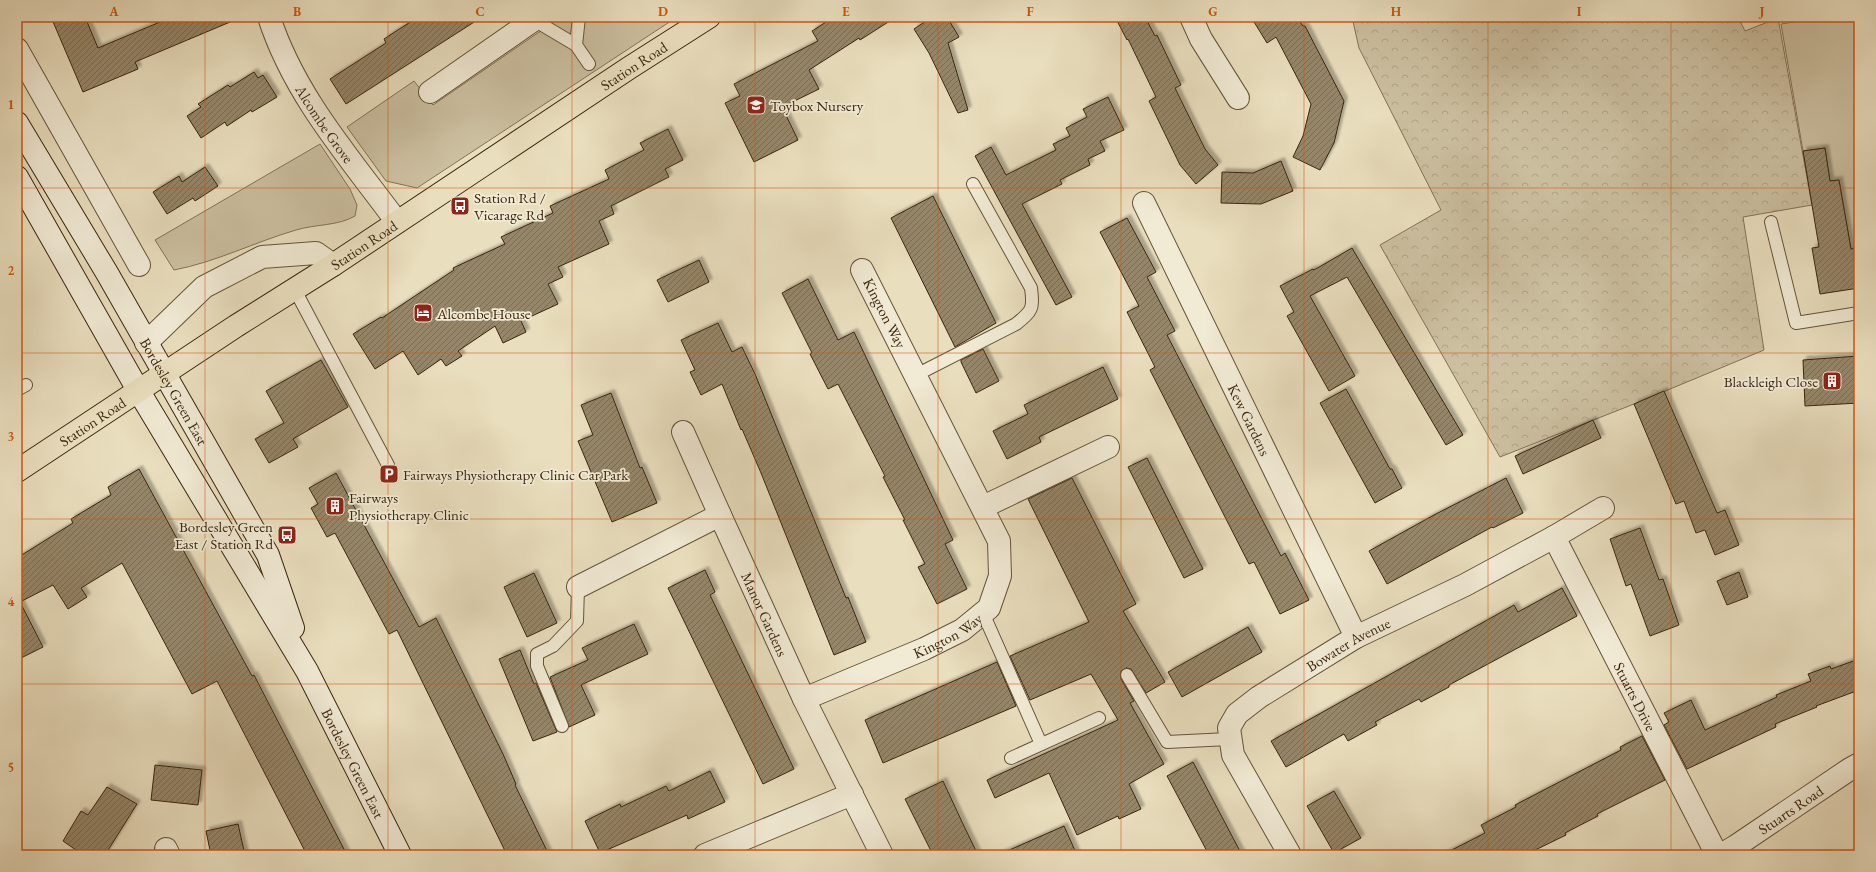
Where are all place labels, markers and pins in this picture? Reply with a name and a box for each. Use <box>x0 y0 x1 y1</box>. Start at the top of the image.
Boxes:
school or university icon: Toybox Nursery <box>745 94 767 116</box>
place label: Toybox Nursery <box>770 96 864 115</box>
place label: Station Rd / Vicarage Rd <box>474 188 546 224</box>
bus stop icon: Station Rd / Vicarage Rd <box>449 195 471 217</box>
hotel icon: Alcombe House <box>412 302 434 324</box>
place label: Alcombe House <box>436 304 531 323</box>
building icon: Blackleigh Close <box>1821 370 1843 392</box>
place label: Blackleigh Close <box>1724 372 1818 391</box>
parking icon: Fairways Physiotherapy Clinic Car Park <box>378 463 400 485</box>
place label: Fairways Physiotherapy Clinic Car Park <box>403 465 629 484</box>
place label: Fairways Physiotherapy Clinic <box>349 488 469 524</box>
building icon: Fairways Physiotherapy Clinic <box>324 495 346 517</box>
place label: Bordesley Green East / Station Rd <box>175 517 273 553</box>
bus stop icon: Bordesley Green East / Station Rd <box>276 524 298 546</box>

